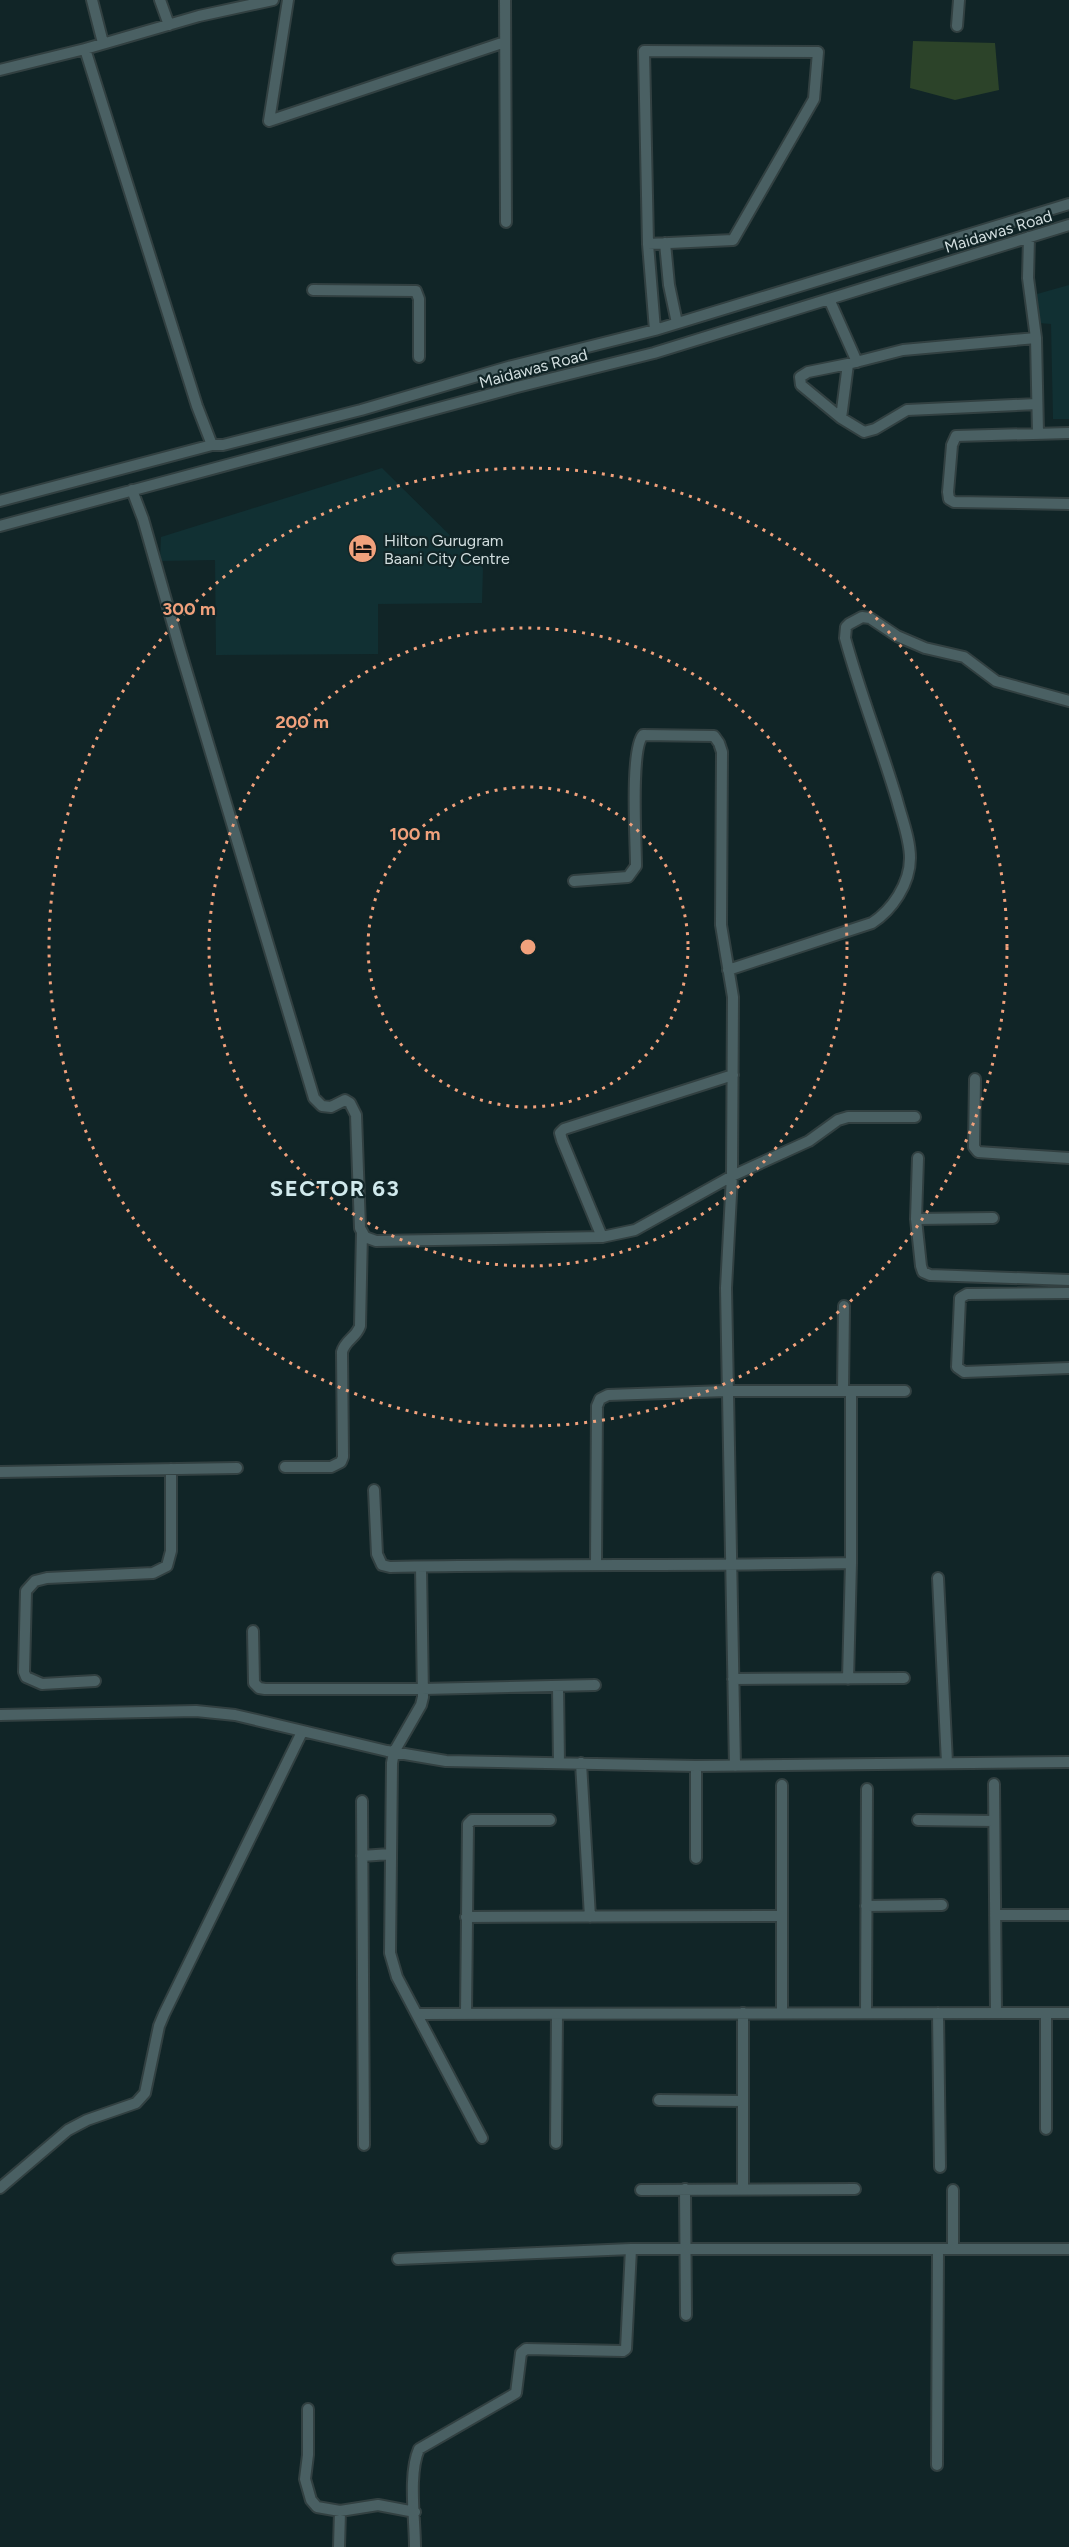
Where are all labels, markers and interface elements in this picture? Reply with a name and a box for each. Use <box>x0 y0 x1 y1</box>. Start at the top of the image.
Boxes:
street label: Maidawas Road <box>942 206 1054 257</box>
street label: Maidawas Road <box>477 345 589 392</box>
place label: Hilton Gurugram Baani City Centre <box>384 531 510 568</box>
hotel icon: Hilton Gurugram Baani City Centre <box>347 533 379 565</box>
text: 300 m <box>162 598 216 620</box>
text: 200 m <box>275 711 329 733</box>
text: 100 m <box>390 823 440 845</box>
centre of rings <box>518 937 538 957</box>
district label: SECTOR 63 <box>270 1175 400 1202</box>

